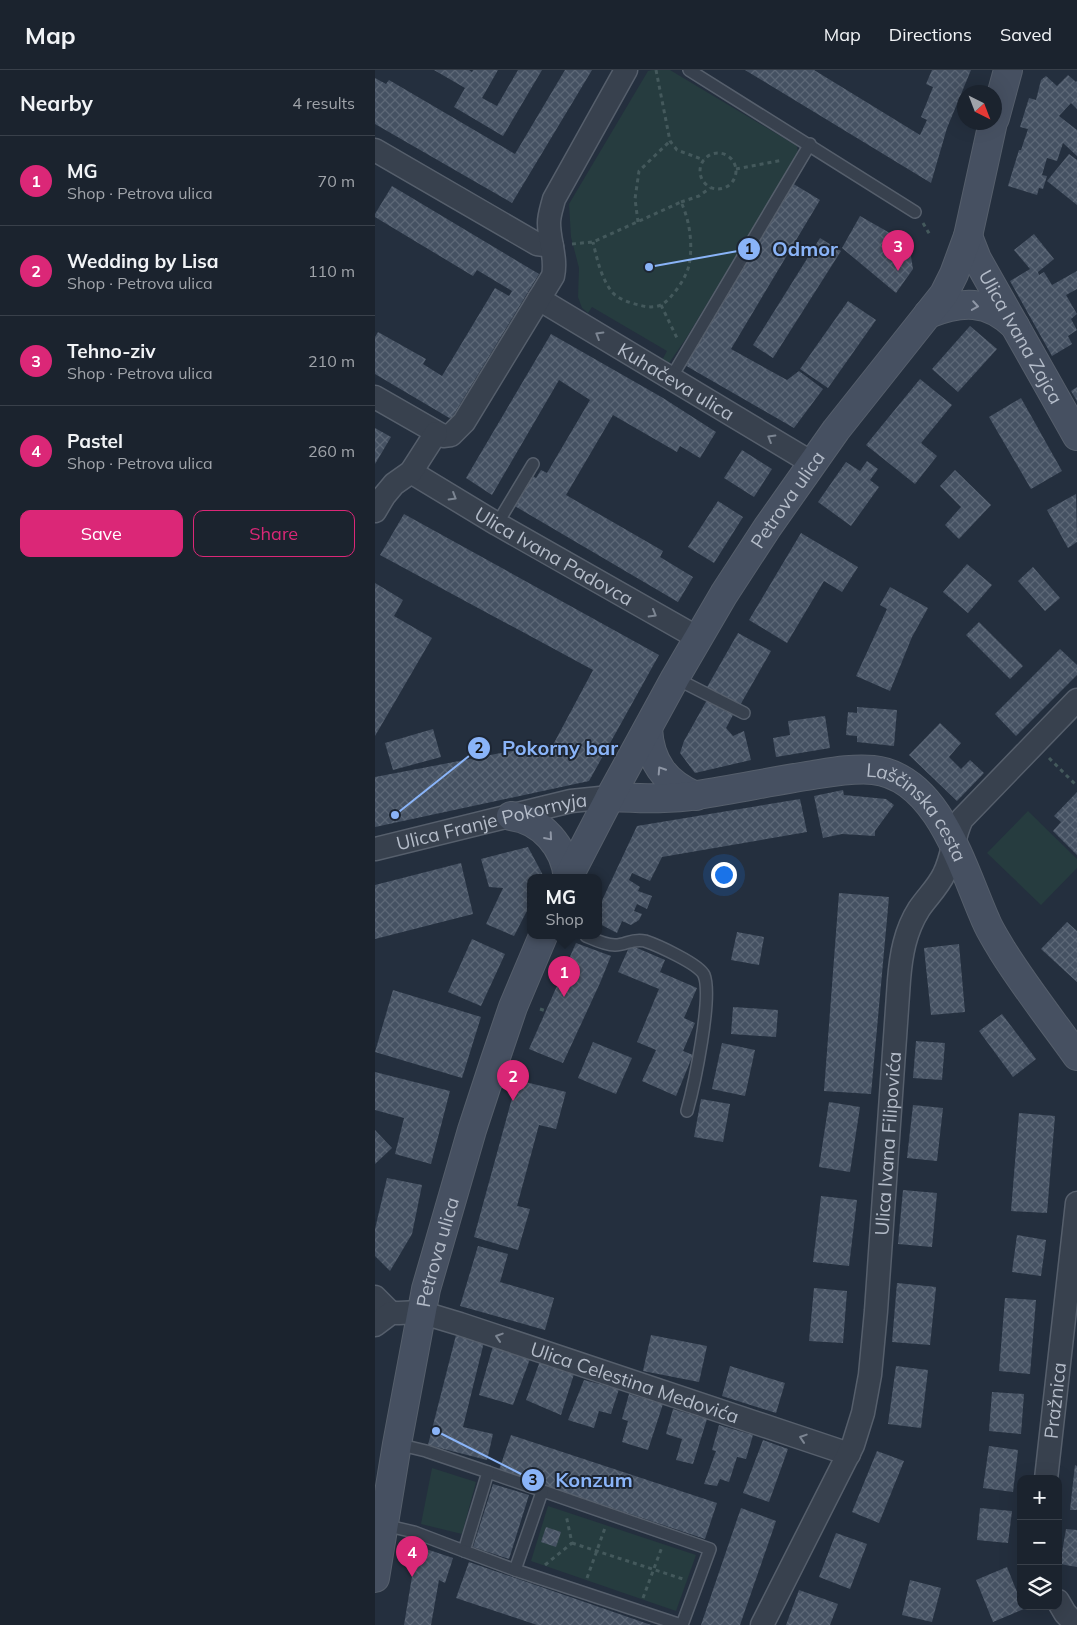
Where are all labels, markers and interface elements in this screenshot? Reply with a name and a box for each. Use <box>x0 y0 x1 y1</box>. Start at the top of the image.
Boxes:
text: Map <box>25 20 76 50</box>
text: Map <box>824 23 861 46</box>
text: Directions <box>889 23 972 46</box>
text: Saved <box>1000 23 1052 46</box>
north arrow <box>957 85 1002 130</box>
text: Nearby <box>20 90 93 116</box>
text: 4 results <box>292 93 355 113</box>
text: MG <box>67 159 98 183</box>
text: 1 <box>31 171 41 191</box>
text: 70 m <box>318 171 355 191</box>
text: Shop · Petrova ulica <box>67 183 213 203</box>
pin: 3 <box>882 230 914 271</box>
callout: Odmor <box>737 232 847 267</box>
text: Odmor <box>772 236 838 261</box>
text: 1 <box>744 239 754 258</box>
text: Wedding by Lisa <box>67 249 219 273</box>
text: 2 <box>31 261 41 281</box>
text: 110 m <box>308 261 355 281</box>
street label: Ulica Ivana Zajca <box>974 265 1068 408</box>
text: Shop · Petrova ulica <box>67 273 213 293</box>
one-way arrow <box>971 300 980 310</box>
one-way arrow <box>595 331 604 341</box>
street label: Kuhačeva ulica <box>613 337 739 426</box>
text: Tehno-ziv <box>67 339 156 363</box>
text: 3 <box>31 351 41 371</box>
text: 210 m <box>308 351 355 371</box>
text: Shop · Petrova ulica <box>67 363 213 383</box>
text: Pastel <box>67 429 123 453</box>
one-way arrow <box>767 434 776 444</box>
text: 4 <box>31 441 41 461</box>
text: 260 m <box>308 441 355 461</box>
street label: Petrova ulica <box>745 446 830 553</box>
text: Shop · Petrova ulica <box>67 453 213 473</box>
one-way arrow <box>447 491 456 501</box>
street label: Ulica Ivana Padovca <box>470 501 638 611</box>
button: Save <box>20 510 183 557</box>
button: Share <box>193 510 355 557</box>
one-way arrow <box>648 608 657 618</box>
callout: Pokorny bar <box>467 730 628 765</box>
text: Pokorny bar <box>502 735 618 760</box>
text: 2 <box>474 738 484 757</box>
street label: Laščinska cesta <box>865 757 972 865</box>
one-way arrow <box>658 766 667 776</box>
street label: Ulica Franje Pokornyja <box>394 787 588 855</box>
one-way arrow <box>543 832 552 841</box>
your location <box>711 862 737 888</box>
popup <box>527 874 602 939</box>
text: MG <box>545 885 576 909</box>
text: Shop <box>545 909 584 929</box>
pin: 1 <box>548 956 580 997</box>
street label: Ulica Ivana Filipovića <box>869 1051 906 1236</box>
pin: 2 <box>497 1060 529 1101</box>
street label: Petrova ulica <box>411 1194 464 1309</box>
one-way arrow <box>495 1333 504 1343</box>
street label: Ulica Celestina Medovića <box>527 1336 742 1428</box>
street label: Pražnica <box>1039 1361 1071 1440</box>
one-way arrow <box>799 1434 807 1444</box>
callout: Konzum <box>520 1463 642 1498</box>
text: Konzum <box>555 1467 633 1492</box>
text: 3 <box>528 1470 538 1489</box>
map controls <box>1017 1475 1062 1610</box>
button: + <box>1017 1475 1062 1520</box>
button: − <box>1017 1520 1062 1565</box>
pin: 4 <box>396 1536 428 1577</box>
button: layers <box>1017 1565 1062 1610</box>

